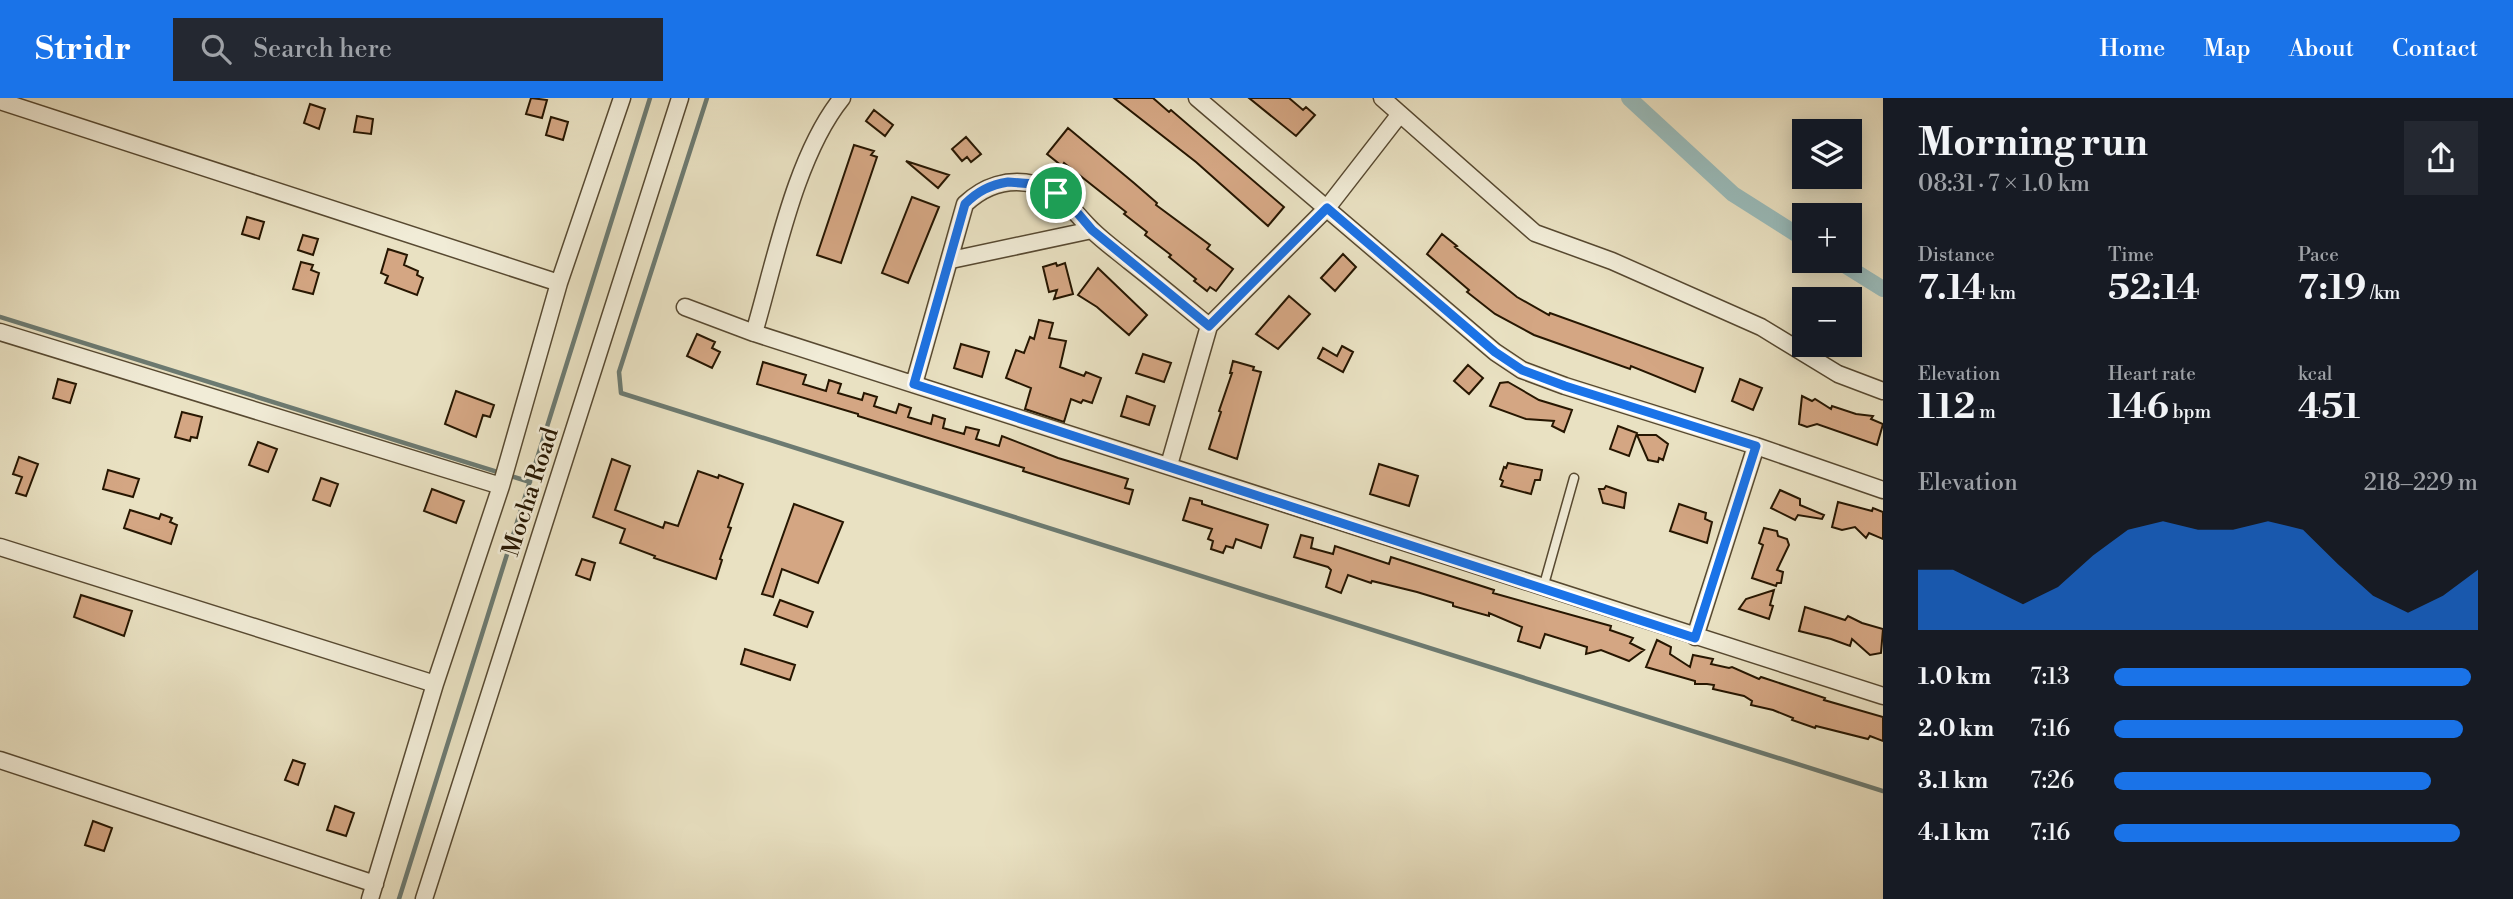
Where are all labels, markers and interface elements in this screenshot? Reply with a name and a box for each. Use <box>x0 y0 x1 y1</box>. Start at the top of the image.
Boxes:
search box <box>173 18 663 81</box>
text: Stridr <box>35 29 131 70</box>
icon: search <box>197 30 235 68</box>
text: Search here <box>253 33 392 65</box>
text: Home <box>2100 34 2165 64</box>
text: Map <box>2203 34 2251 64</box>
text: About <box>2289 34 2354 64</box>
text: Contact <box>2392 34 2478 64</box>
map controls <box>1792 119 1862 357</box>
button: layers <box>1792 119 1862 189</box>
text: Morning run <box>1918 120 2148 167</box>
button: share <box>2404 121 2478 195</box>
pin <box>1026 163 1086 223</box>
text: 08:31 · 7 × 1.0 km <box>1918 170 2090 198</box>
icon: arrive <box>1037 174 1075 212</box>
button: + <box>1792 203 1862 273</box>
text: Distance <box>1918 243 1995 267</box>
text: Time <box>2108 243 2154 267</box>
text: Pace <box>2298 243 2339 267</box>
text: 7.14 <box>1918 267 1986 310</box>
text: 52:14 <box>2108 267 2200 310</box>
text: 7:19 <box>2298 267 2366 310</box>
text: km <box>1986 281 2016 305</box>
text: /km <box>2366 281 2400 305</box>
button: − <box>1792 287 1862 357</box>
text: Elevation <box>1918 362 2000 386</box>
text: Heart rate <box>2108 362 2196 386</box>
text: kcal <box>2298 362 2332 386</box>
text: 112 <box>1918 386 1975 429</box>
text: 146 <box>2108 386 2169 429</box>
text: 451 <box>2298 386 2360 429</box>
text: m <box>1975 400 1996 424</box>
text: bpm <box>2169 400 2211 424</box>
street label: Mocha Road <box>496 423 566 560</box>
text: Elevation <box>1918 469 2018 497</box>
text: 218–229 m <box>2364 469 2478 497</box>
text: 1.0 km <box>1918 663 1991 691</box>
text: 7:13 <box>2030 663 2070 691</box>
text: 2.0 km <box>1918 715 1994 743</box>
text: 7:16 <box>2030 715 2070 743</box>
text: 3.1 km <box>1918 767 1988 795</box>
text: 7:26 <box>2030 767 2074 795</box>
text: 4.1 km <box>1918 819 1990 847</box>
text: 7:16 <box>2030 819 2070 847</box>

